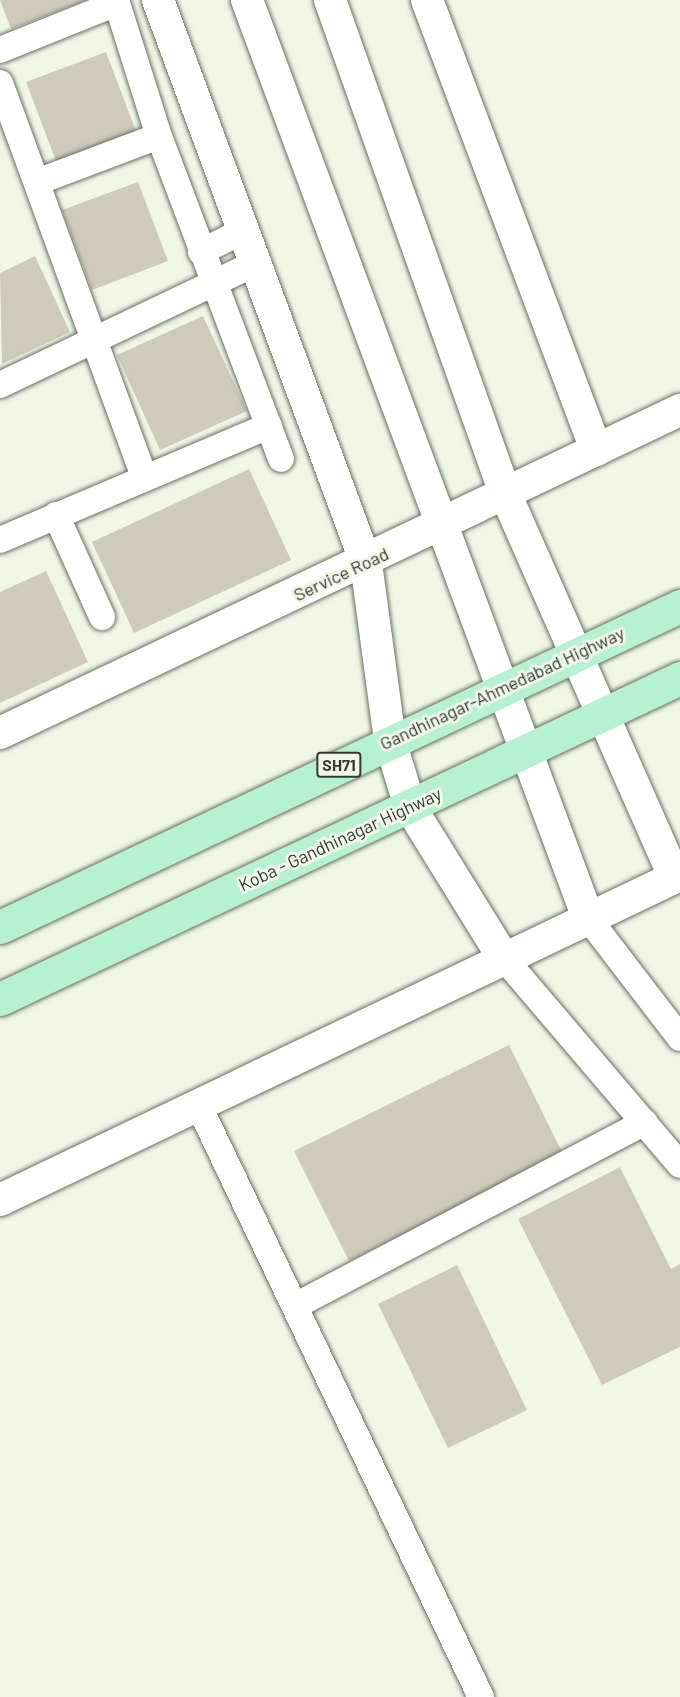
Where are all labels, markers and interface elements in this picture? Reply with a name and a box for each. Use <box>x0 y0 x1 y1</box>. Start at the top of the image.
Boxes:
street label: Service Road <box>290 543 392 605</box>
street label: Gandhinagar-Ahmedabad Highway <box>376 622 628 754</box>
road number: SH71 <box>315 752 363 778</box>
street label: Koba - Gandhinagar Highway <box>235 782 445 896</box>

